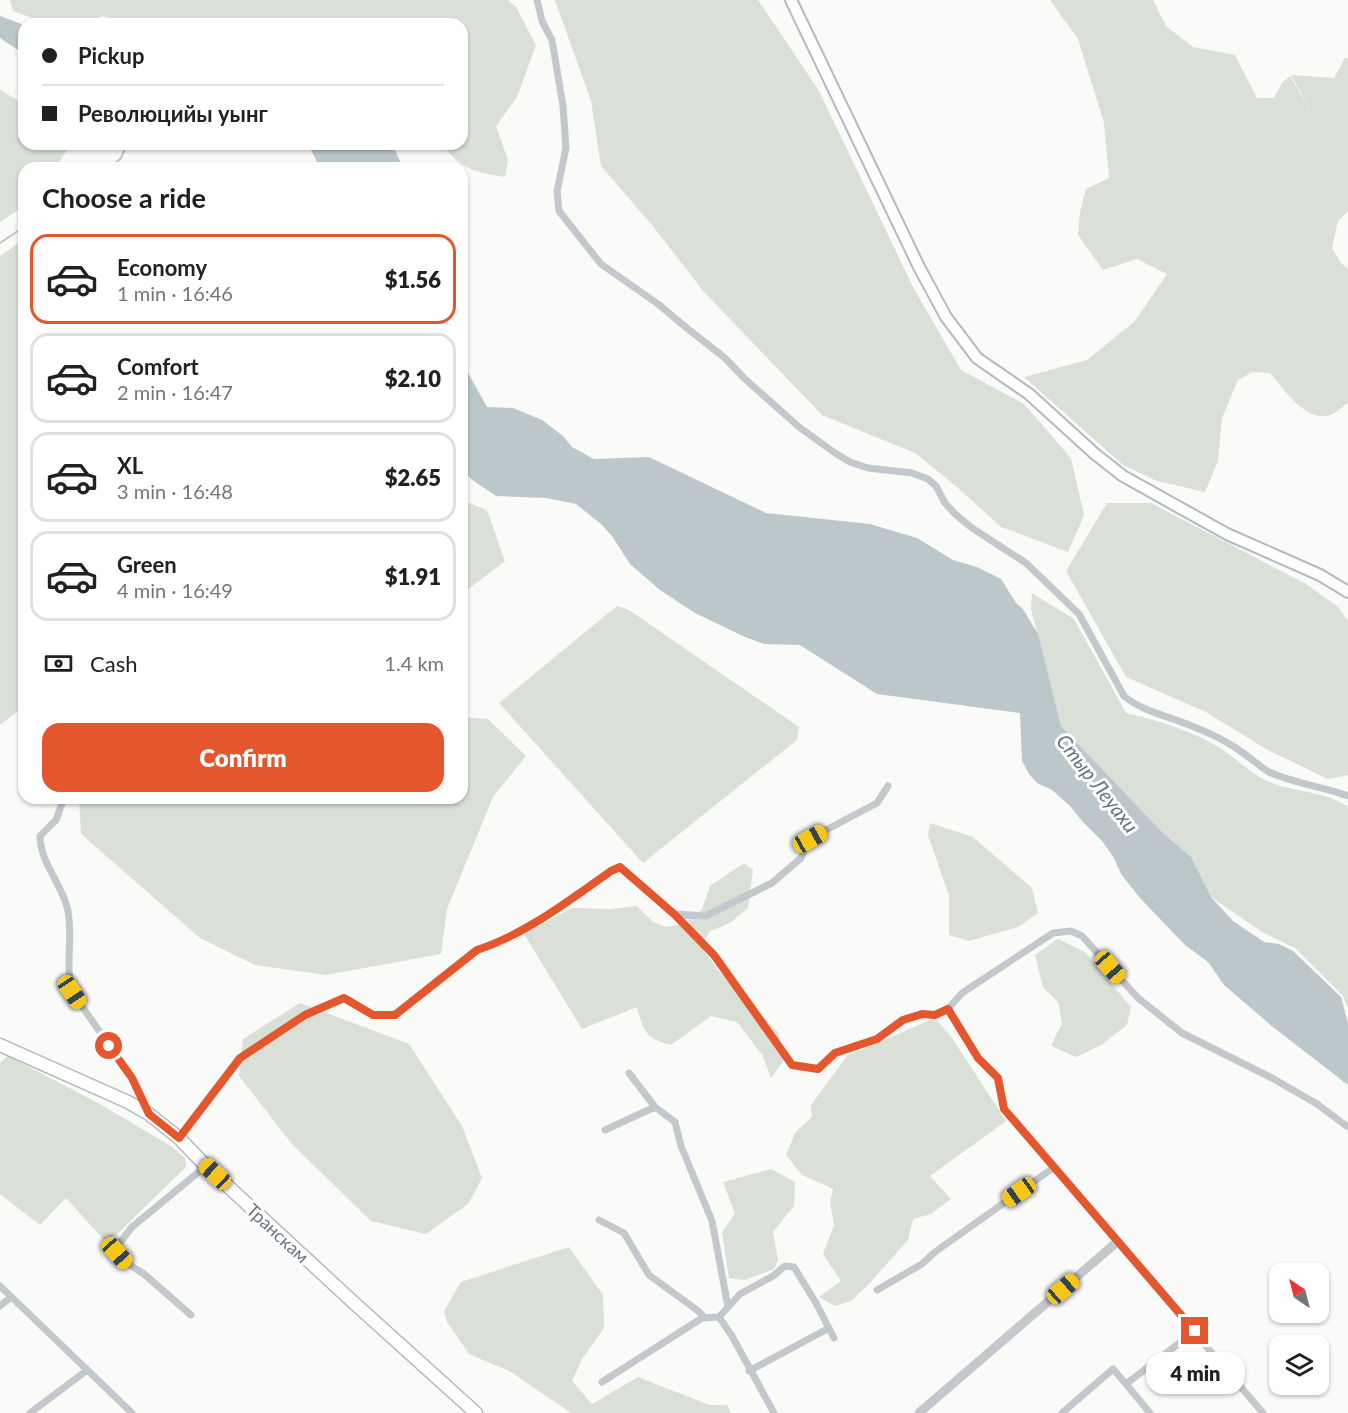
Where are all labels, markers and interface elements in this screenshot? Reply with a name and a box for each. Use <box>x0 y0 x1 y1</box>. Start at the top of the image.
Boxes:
text: Pickup <box>78 42 144 69</box>
text: Революцийы уынг <box>78 100 268 127</box>
text: Choose a ride <box>42 181 206 214</box>
icon: car <box>45 252 99 306</box>
text: Economy <box>117 254 207 281</box>
text: $1.56 <box>385 266 441 293</box>
text: 1 min · 16:46 <box>117 281 233 305</box>
icon: car <box>45 351 99 405</box>
text: Comfort <box>117 353 199 380</box>
text: $2.10 <box>385 365 441 392</box>
text: 2 min · 16:47 <box>117 380 233 404</box>
icon: car <box>45 450 99 504</box>
text: XL <box>117 452 143 479</box>
text: $2.65 <box>385 464 441 491</box>
text: 3 min · 16:48 <box>117 479 233 503</box>
icon: car <box>45 549 99 603</box>
text: Green <box>117 551 177 578</box>
text: $1.91 <box>385 563 441 590</box>
text: 4 min · 16:49 <box>117 578 233 602</box>
icon: cash <box>42 647 75 680</box>
text: Cash <box>90 650 137 677</box>
text: 1.4 km <box>384 651 444 675</box>
button: Confirm <box>42 723 444 792</box>
water label: Стыр Леуахи <box>1052 729 1144 837</box>
car <box>790 822 830 856</box>
car <box>1091 948 1129 986</box>
car <box>54 972 90 1012</box>
route start <box>95 1032 122 1059</box>
car <box>196 1155 234 1193</box>
car <box>999 1174 1039 1210</box>
street label: Транскам <box>242 1199 314 1267</box>
car <box>98 1234 136 1272</box>
north arrow <box>1269 1263 1329 1323</box>
map controls <box>1269 1263 1329 1395</box>
car <box>1044 1270 1082 1308</box>
route end <box>1181 1317 1208 1344</box>
button: layers <box>1269 1335 1329 1395</box>
callout: 4 min <box>1146 1352 1244 1394</box>
text: 4 min <box>1171 1361 1220 1385</box>

